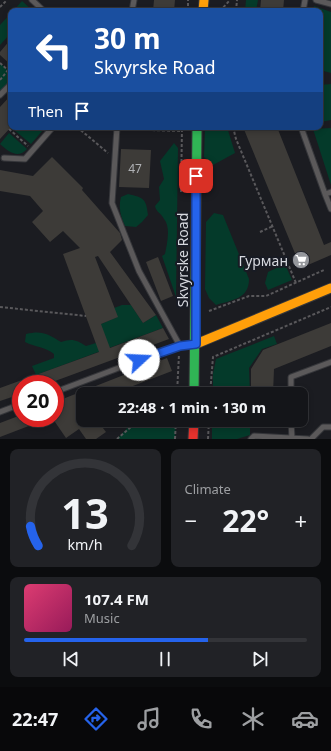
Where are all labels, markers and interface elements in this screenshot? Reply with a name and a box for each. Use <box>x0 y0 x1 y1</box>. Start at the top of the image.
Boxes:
text: 30 m <box>94 19 161 57</box>
icon: left <box>28 24 80 76</box>
text: Skvyrske Road <box>94 55 216 79</box>
icon: arrive <box>71 100 93 122</box>
text: Then <box>28 101 63 121</box>
pin <box>179 159 213 193</box>
house number: 47 <box>128 160 142 177</box>
icon: arrive <box>185 165 207 187</box>
street label: Skvyrske Road <box>173 213 192 307</box>
supermarket icon: Гурман <box>291 250 311 270</box>
place label: Гурман <box>238 251 288 270</box>
position arrow <box>118 339 160 381</box>
speed limit sign: 20 <box>12 375 64 427</box>
text: 22:48 · 1 min · 130 m <box>118 397 266 417</box>
text: Climate <box>185 480 231 498</box>
text: 13 <box>61 485 109 541</box>
text: 22° <box>222 500 269 541</box>
text: − <box>185 505 197 535</box>
text: + <box>294 505 307 535</box>
text: km/h <box>68 535 103 554</box>
text: 107.4 FM <box>84 589 149 609</box>
text: Music <box>84 609 120 627</box>
icon: previous <box>60 648 82 670</box>
icon: pause <box>154 648 176 670</box>
icon: next <box>249 648 271 670</box>
icon: directions <box>82 705 110 733</box>
icon: music <box>135 705 163 733</box>
icon: phone <box>187 705 215 733</box>
icon: climate <box>239 705 267 733</box>
icon: car <box>291 705 319 733</box>
text: 22:47 <box>12 707 58 731</box>

